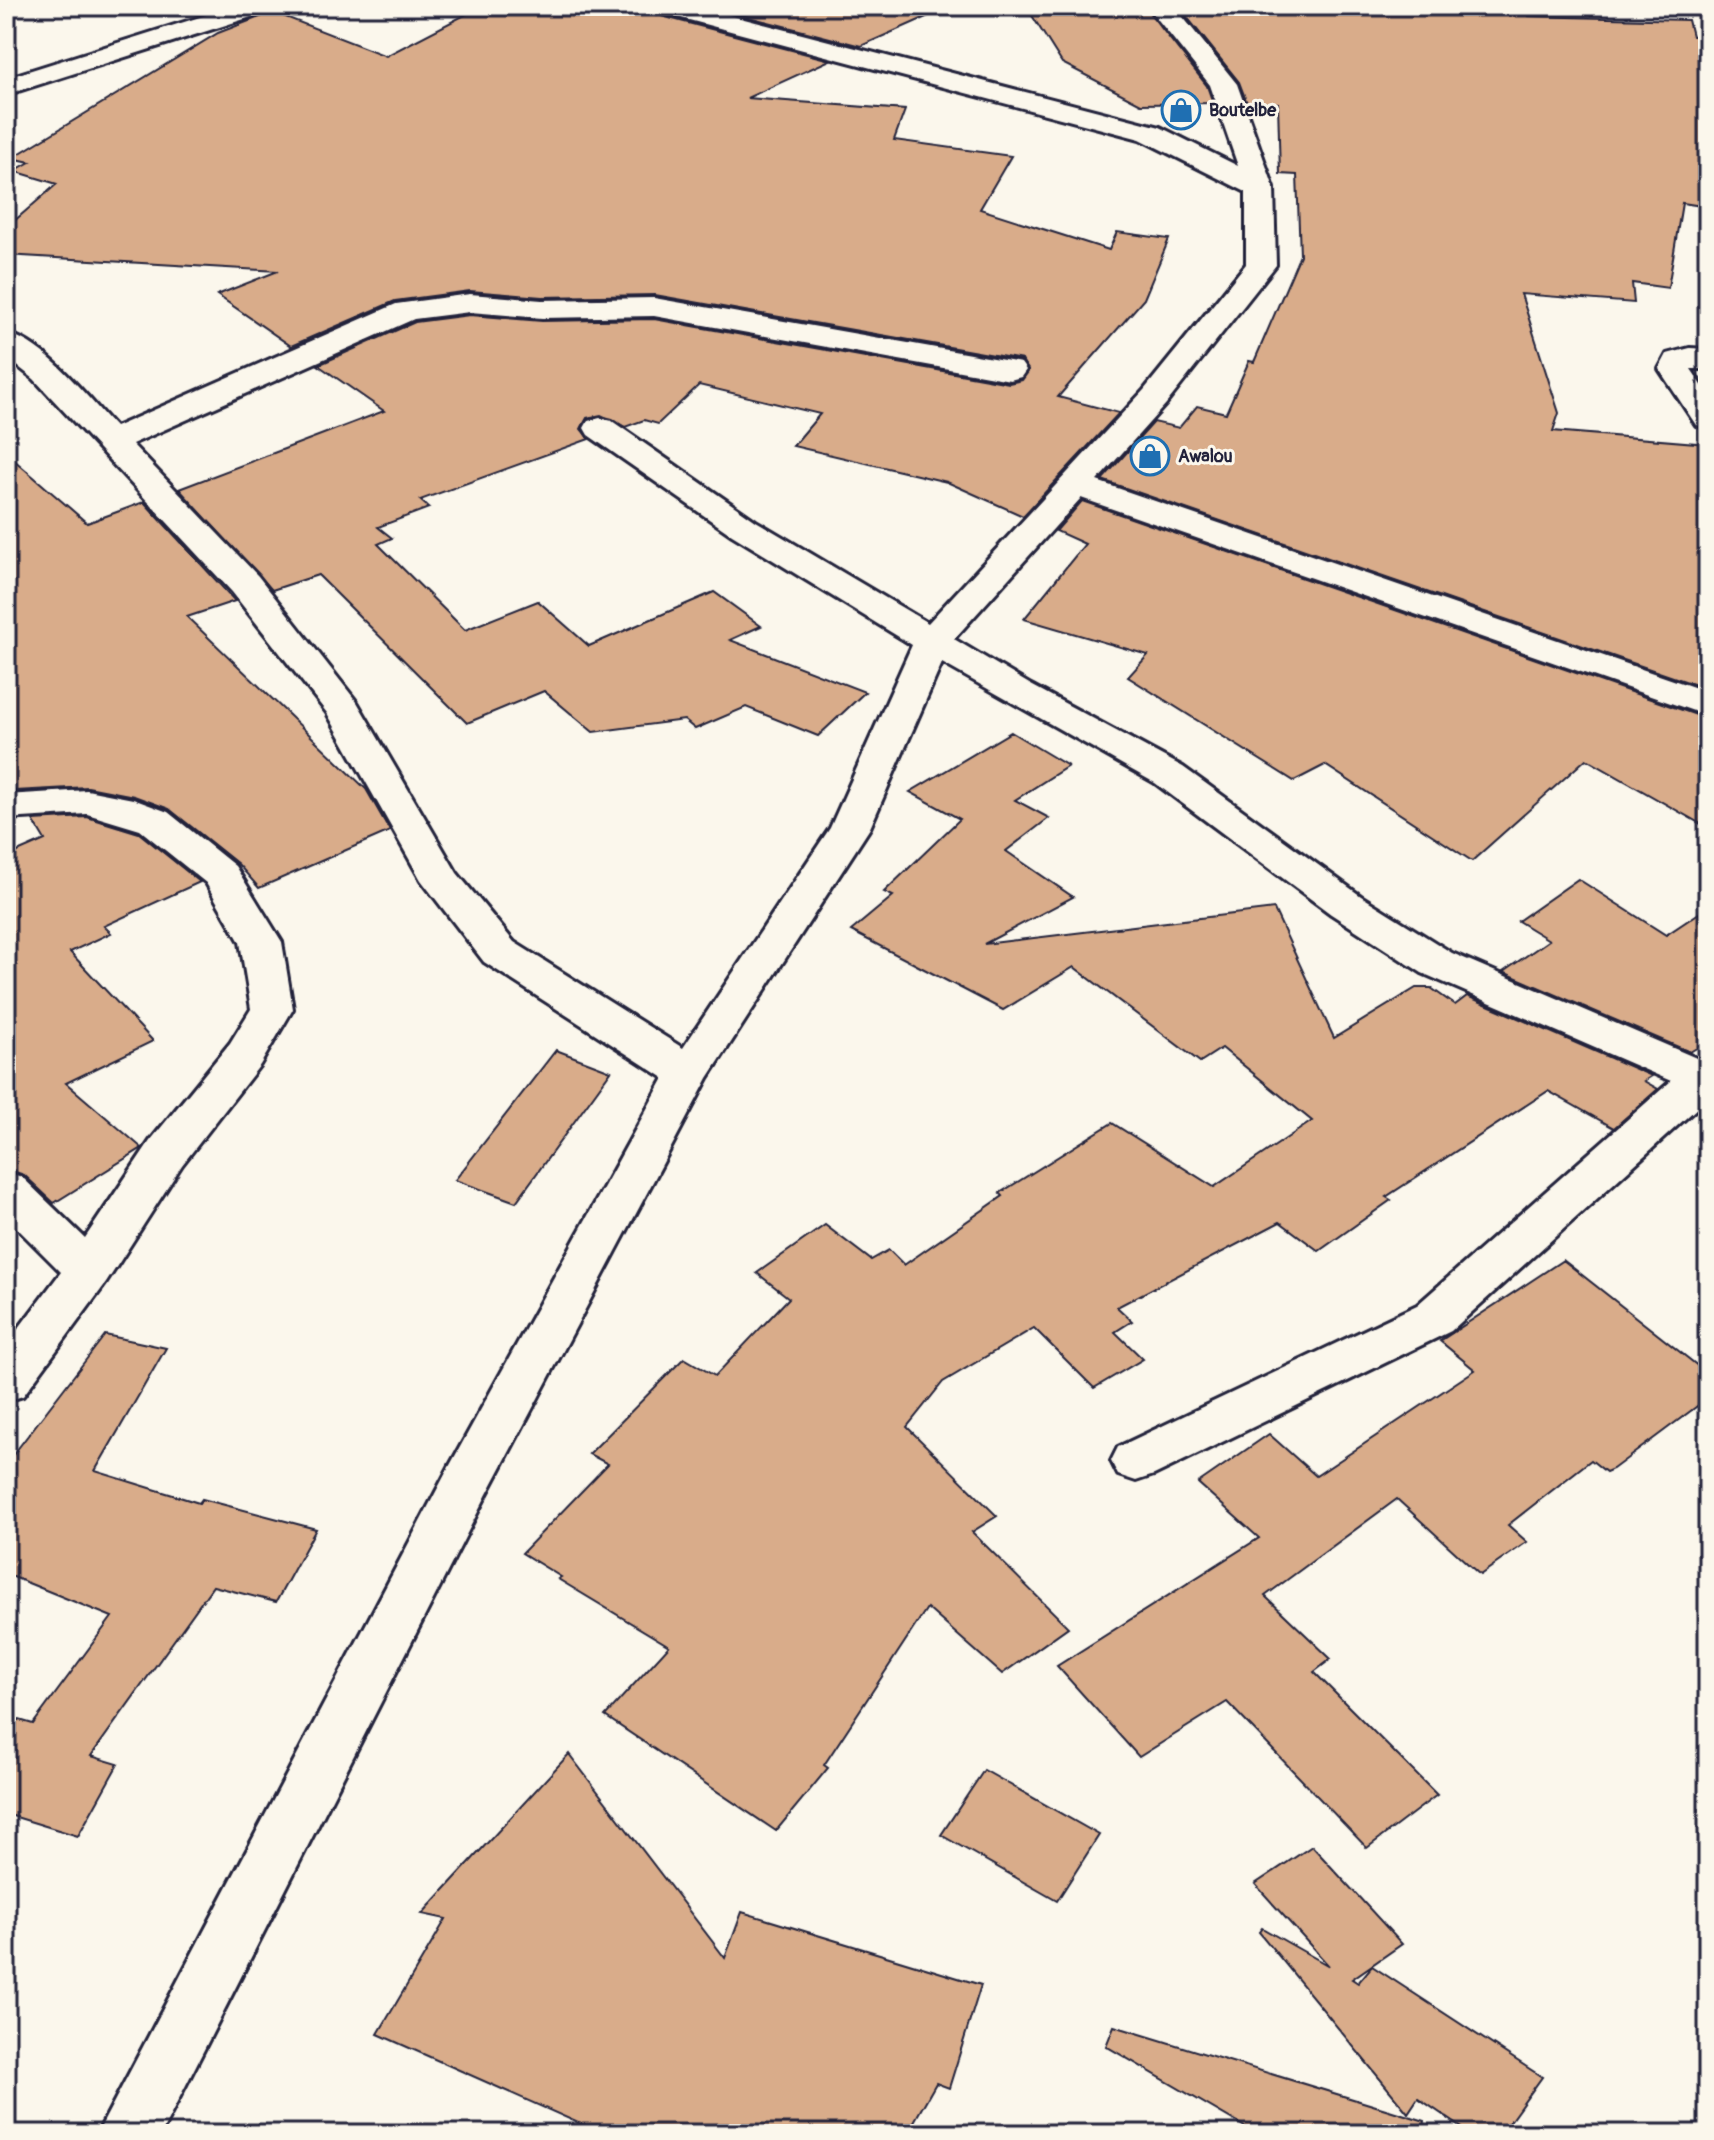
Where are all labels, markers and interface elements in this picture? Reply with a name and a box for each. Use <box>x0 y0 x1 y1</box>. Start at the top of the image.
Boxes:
shop icon: Boutelbe <box>1160 89 1202 131</box>
place label: Boutelbe <box>1209 99 1277 122</box>
shop icon: Awalou <box>1129 435 1171 477</box>
place label: Awalou <box>1178 445 1233 468</box>

